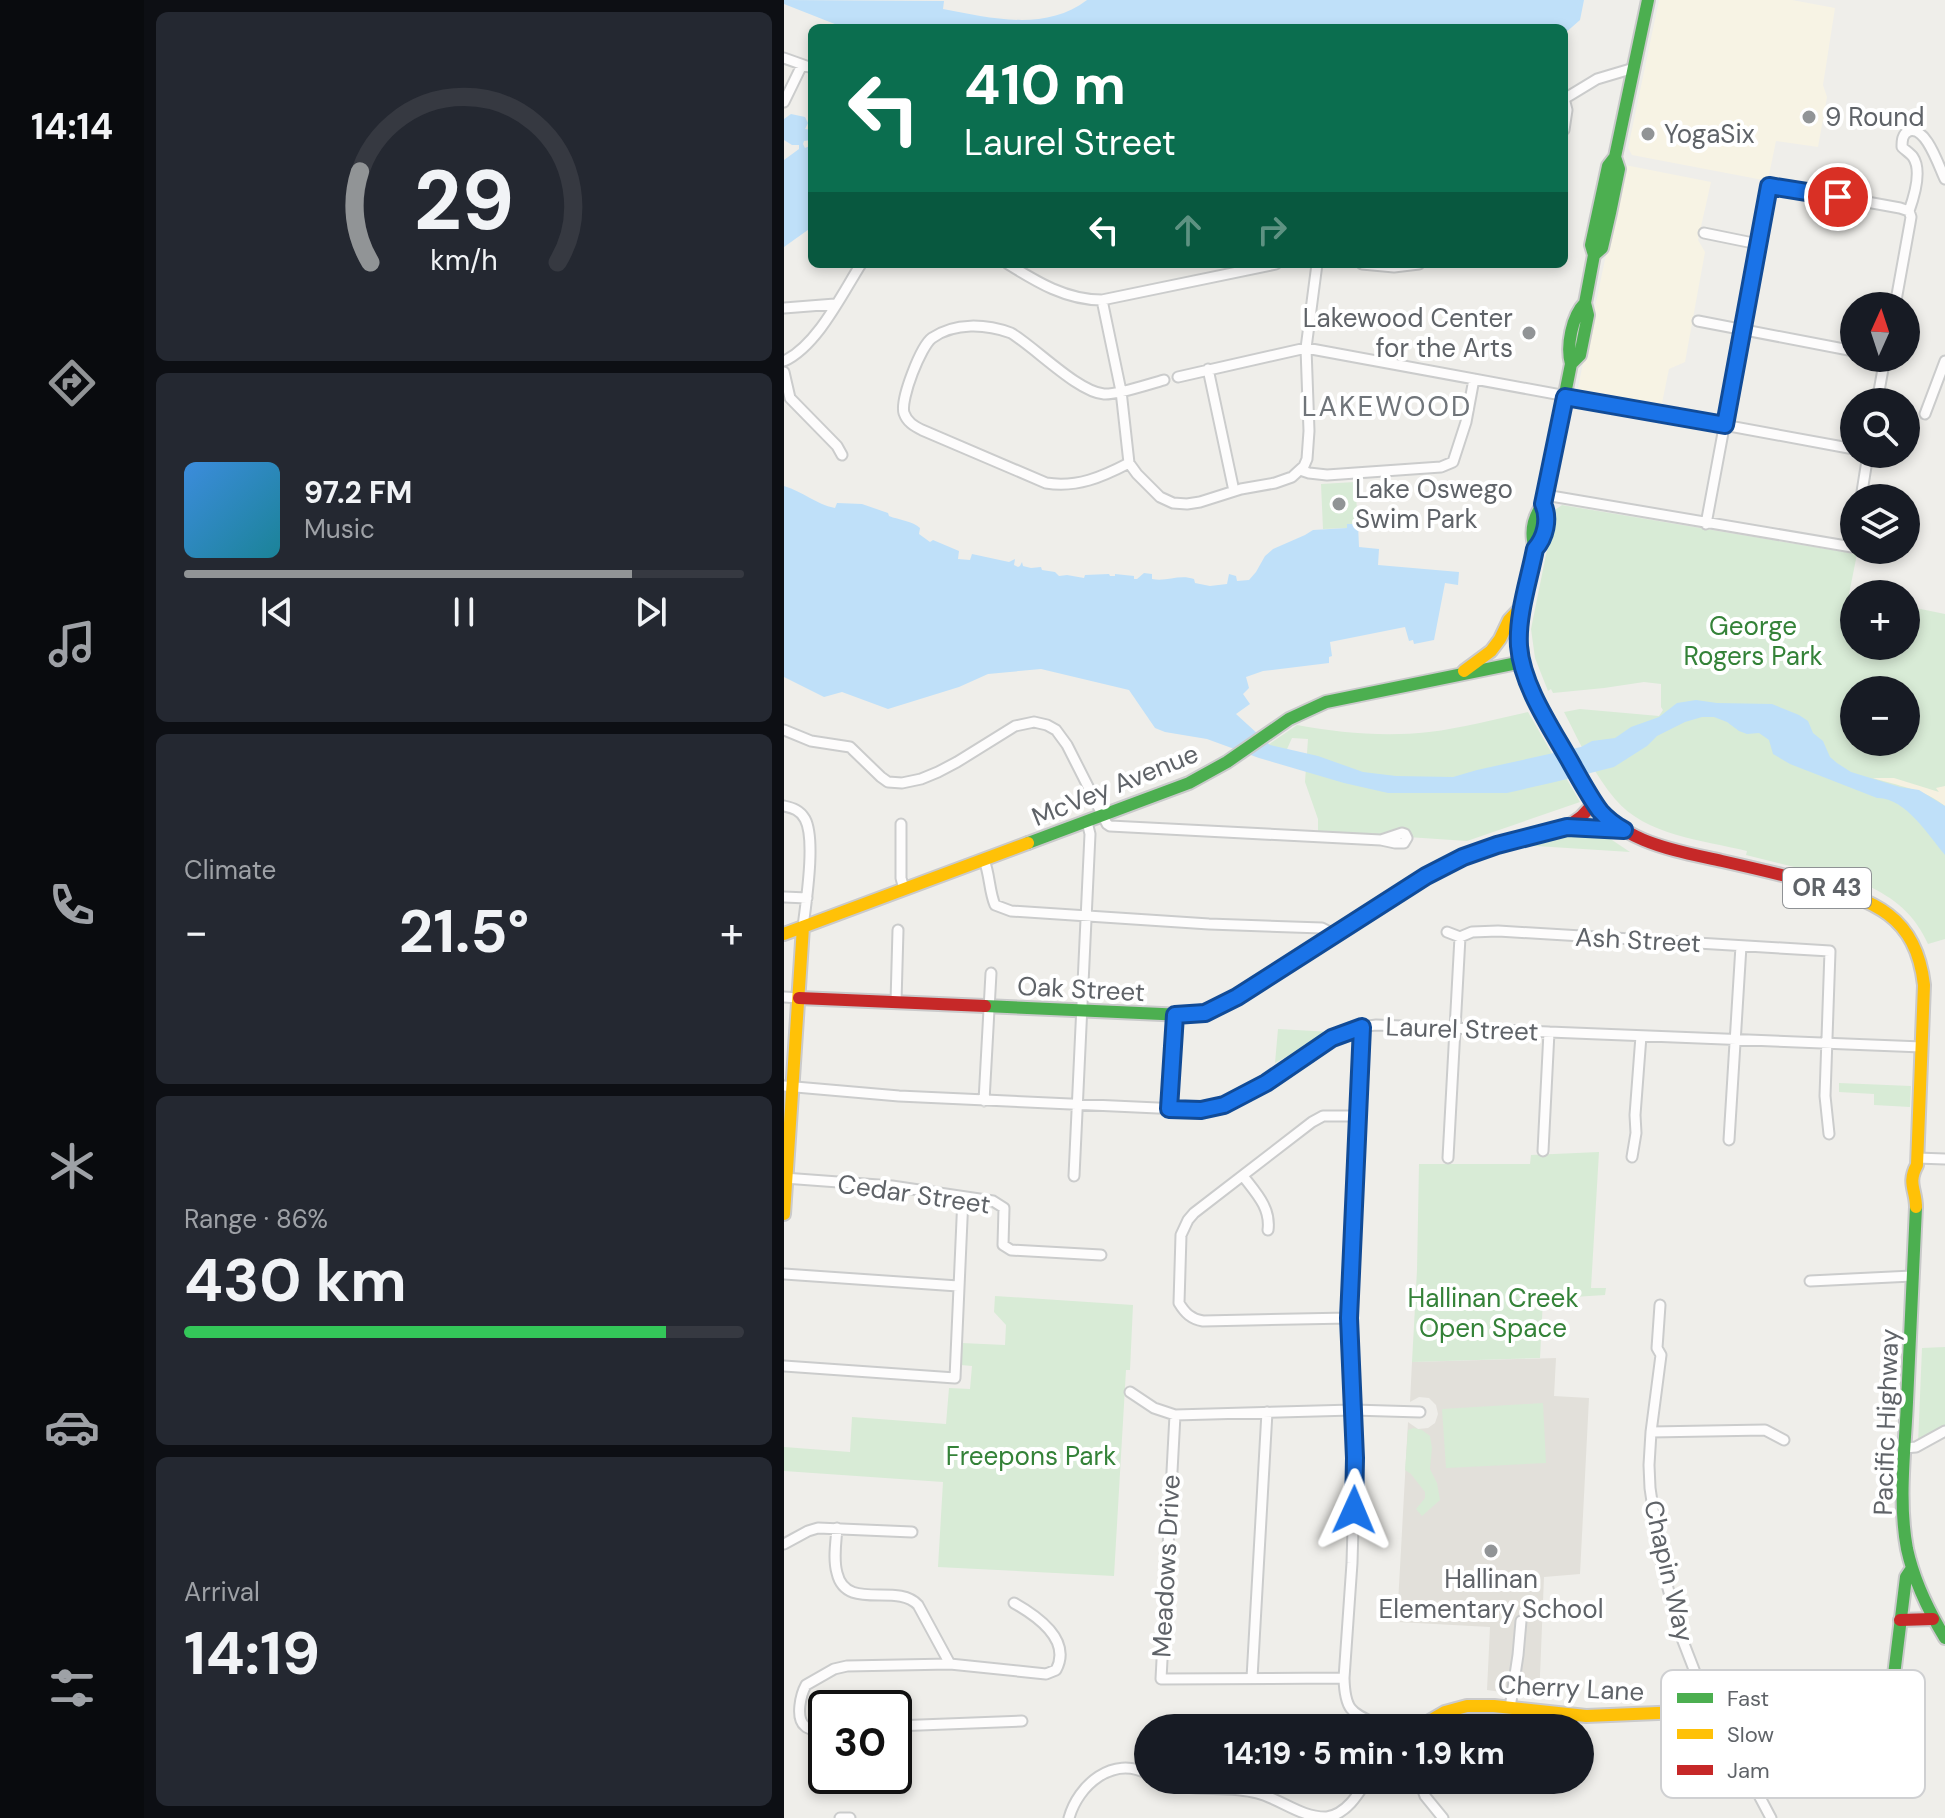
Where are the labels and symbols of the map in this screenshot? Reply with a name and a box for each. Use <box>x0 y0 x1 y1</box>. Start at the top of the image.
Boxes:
place label: 9 Round <box>1825 100 1924 134</box>
marker: 9 Round <box>1800 108 1818 126</box>
place label: YogaSix <box>1664 117 1755 151</box>
marker: YogaSix <box>1639 125 1657 143</box>
pin <box>1804 163 1872 231</box>
north arrow <box>1840 292 1920 372</box>
place label: Lakewood Center for the Arts <box>1303 301 1513 365</box>
marker: Lakewood Center for the Arts <box>1520 324 1538 342</box>
district label: LAKEWOOD <box>1302 388 1472 425</box>
place label: Lake Oswego Swim Park <box>1355 472 1513 536</box>
marker: Lake Oswego Swim Park <box>1330 495 1348 513</box>
park label: George Rogers Park <box>1683 609 1823 673</box>
street label: McVey Avenue <box>1027 736 1203 834</box>
road number: OR 43 <box>1783 868 1871 908</box>
street label: Ash Street <box>1574 920 1702 960</box>
street label: Oak Street <box>1016 969 1146 1009</box>
street label: Laurel Street <box>1385 1009 1539 1049</box>
street label: Cedar Street <box>835 1166 993 1222</box>
park label: Hallinan Creek Open Space <box>1407 1281 1579 1345</box>
street label: Pacific Highway <box>1866 1328 1906 1516</box>
park label: Freepons Park <box>946 1439 1116 1473</box>
position arrow <box>1312 1468 1396 1552</box>
street label: Meadows Drive <box>1144 1474 1188 1658</box>
street label: Chapin Way <box>1636 1497 1702 1645</box>
marker: Hallinan Elementary School <box>1482 1542 1500 1560</box>
place label: Hallinan Elementary School <box>1379 1562 1603 1626</box>
street label: Cherry Lane <box>1497 1667 1645 1709</box>
legend <box>1661 1670 1925 1798</box>
text: Fast <box>1727 1684 1769 1713</box>
speed limit sign: 30 <box>808 1690 912 1794</box>
text: Slow <box>1727 1720 1774 1749</box>
text: Jam <box>1727 1756 1770 1785</box>

